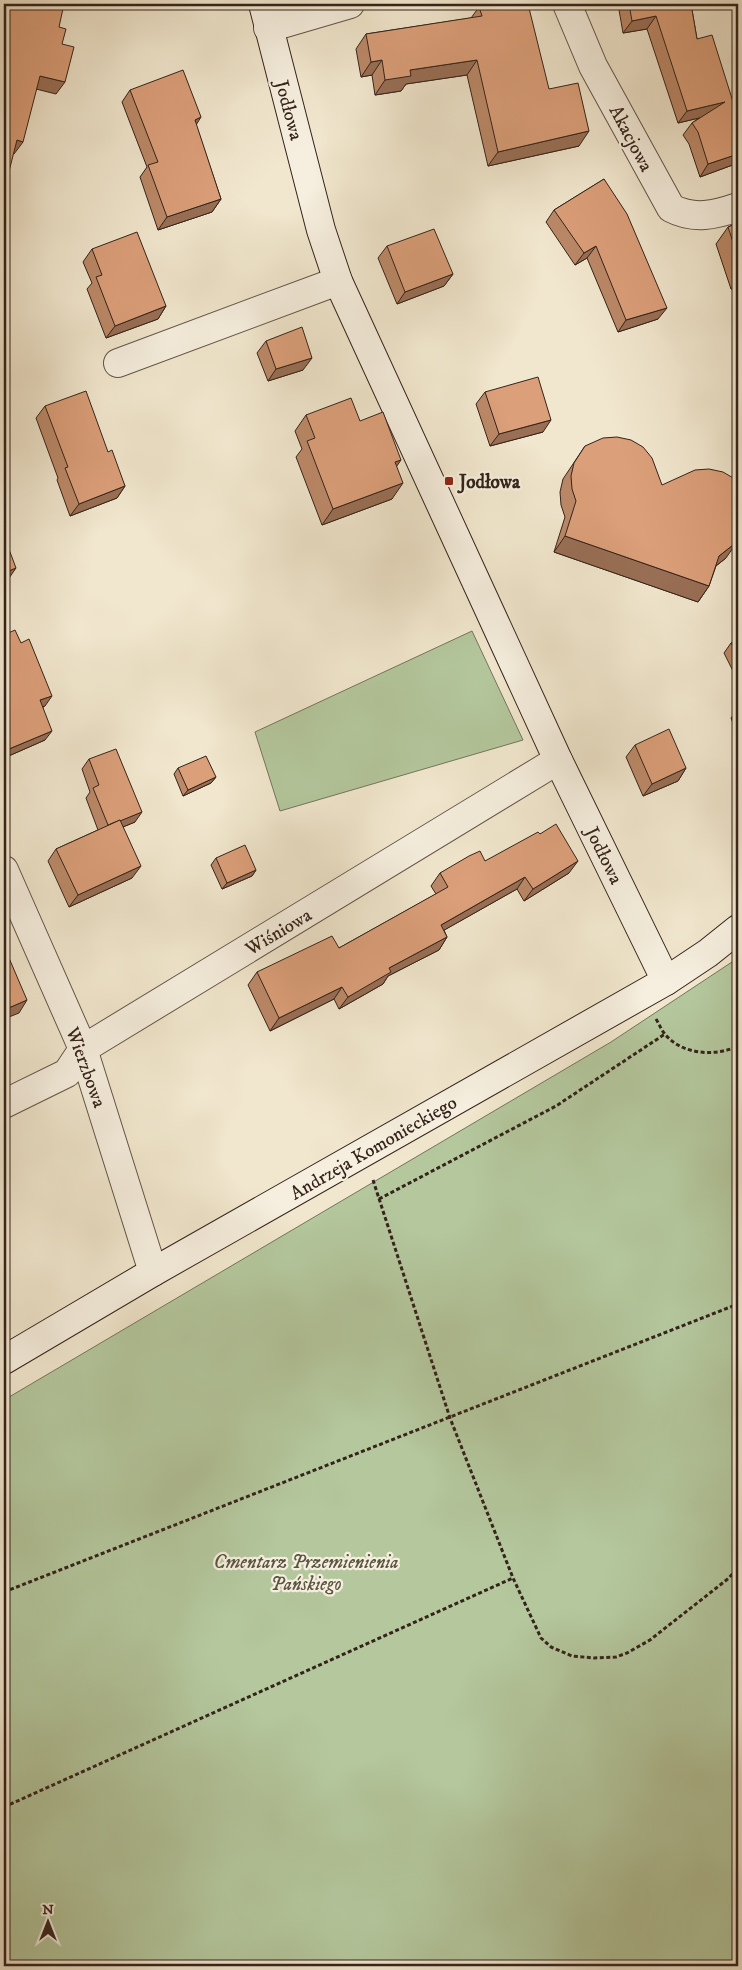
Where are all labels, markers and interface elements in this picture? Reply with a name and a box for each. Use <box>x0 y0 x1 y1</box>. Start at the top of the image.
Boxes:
street label: Jodłowa <box>269 76 308 143</box>
street label: Akacjowa <box>604 102 658 176</box>
place label: Jodłowa <box>457 471 521 494</box>
marker: Jodłowa <box>443 475 455 487</box>
street label: Jodłowa <box>579 821 627 888</box>
street label: Wiśniowa <box>241 904 316 961</box>
street label: Wierzbowa <box>60 1023 111 1111</box>
street label: Andrzeja Komonieckiego <box>286 1091 461 1205</box>
park label: Cmentarz Przemienienia Pańskiego <box>213 1551 399 1596</box>
north arrow <box>22 1898 72 1948</box>
text: N <box>42 1901 54 1919</box>

